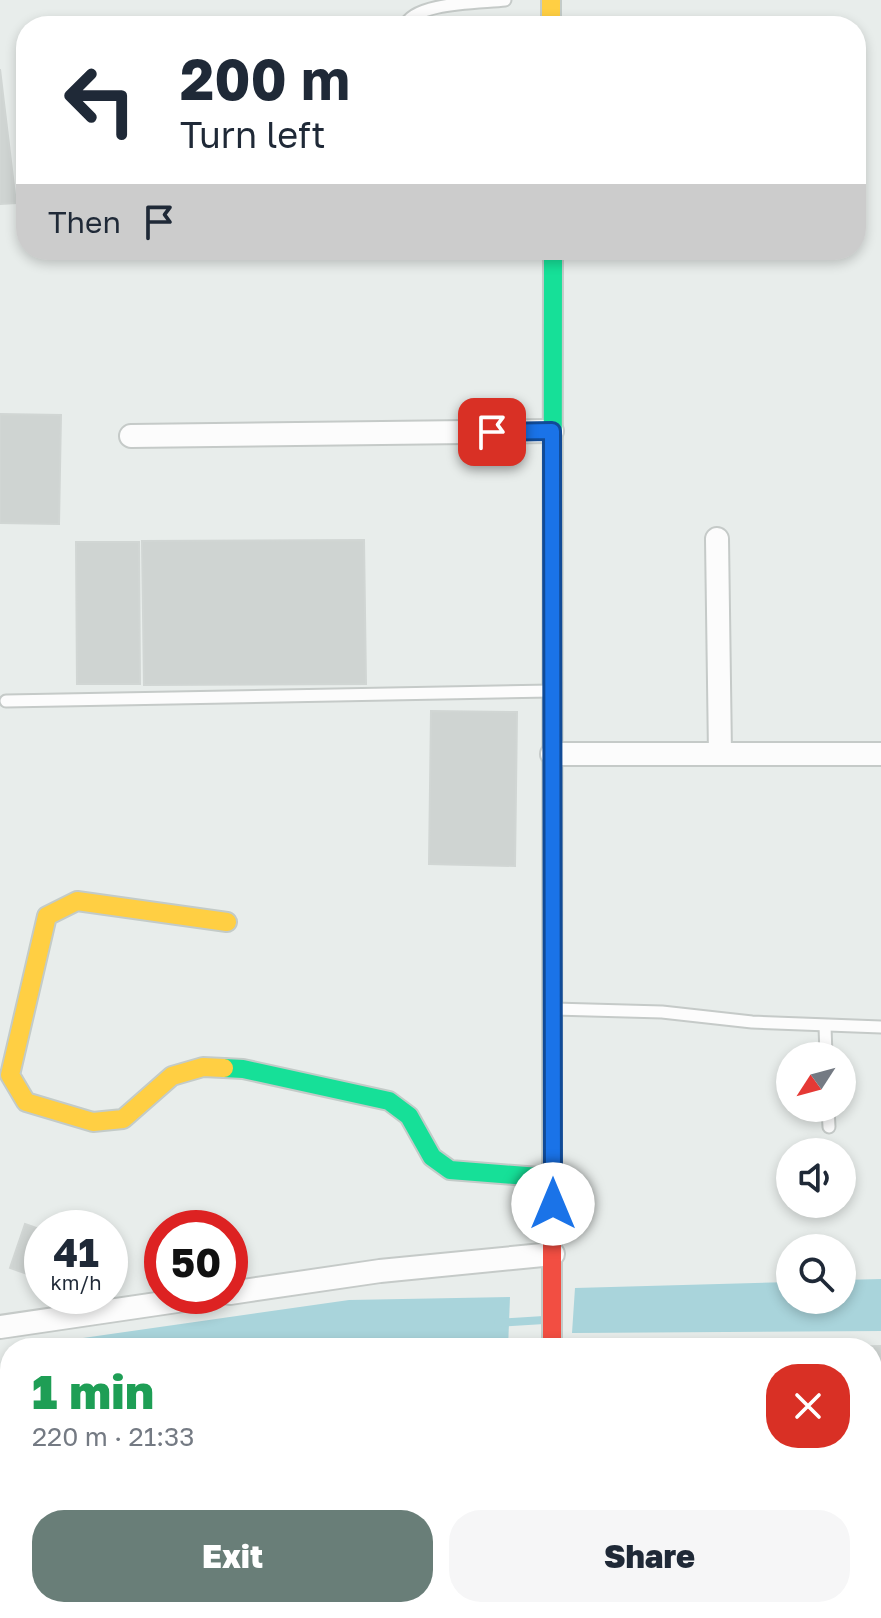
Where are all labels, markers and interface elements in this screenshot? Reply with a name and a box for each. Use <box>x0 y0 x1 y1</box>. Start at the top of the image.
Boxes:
text: 200 m <box>180 45 350 112</box>
icon: left <box>48 48 152 152</box>
text: Turn left <box>180 113 326 156</box>
icon: arrive <box>137 200 181 244</box>
text: Then <box>48 204 121 240</box>
pin <box>458 398 526 466</box>
icon: arrive <box>470 410 514 454</box>
north arrow <box>776 1042 856 1122</box>
map controls <box>776 1042 856 1314</box>
button: sound <box>776 1138 856 1218</box>
position arrow <box>511 1162 595 1246</box>
speed limit sign: 50 <box>144 1210 248 1314</box>
text: 41 <box>53 1228 99 1276</box>
button: search <box>776 1234 856 1314</box>
text: km/h <box>51 1270 101 1294</box>
text: 1 min <box>32 1362 154 1420</box>
button: close <box>766 1364 850 1448</box>
text: 220 m · 21:33 <box>32 1421 195 1452</box>
button: Exit <box>32 1510 433 1602</box>
button: Share <box>449 1510 850 1602</box>

